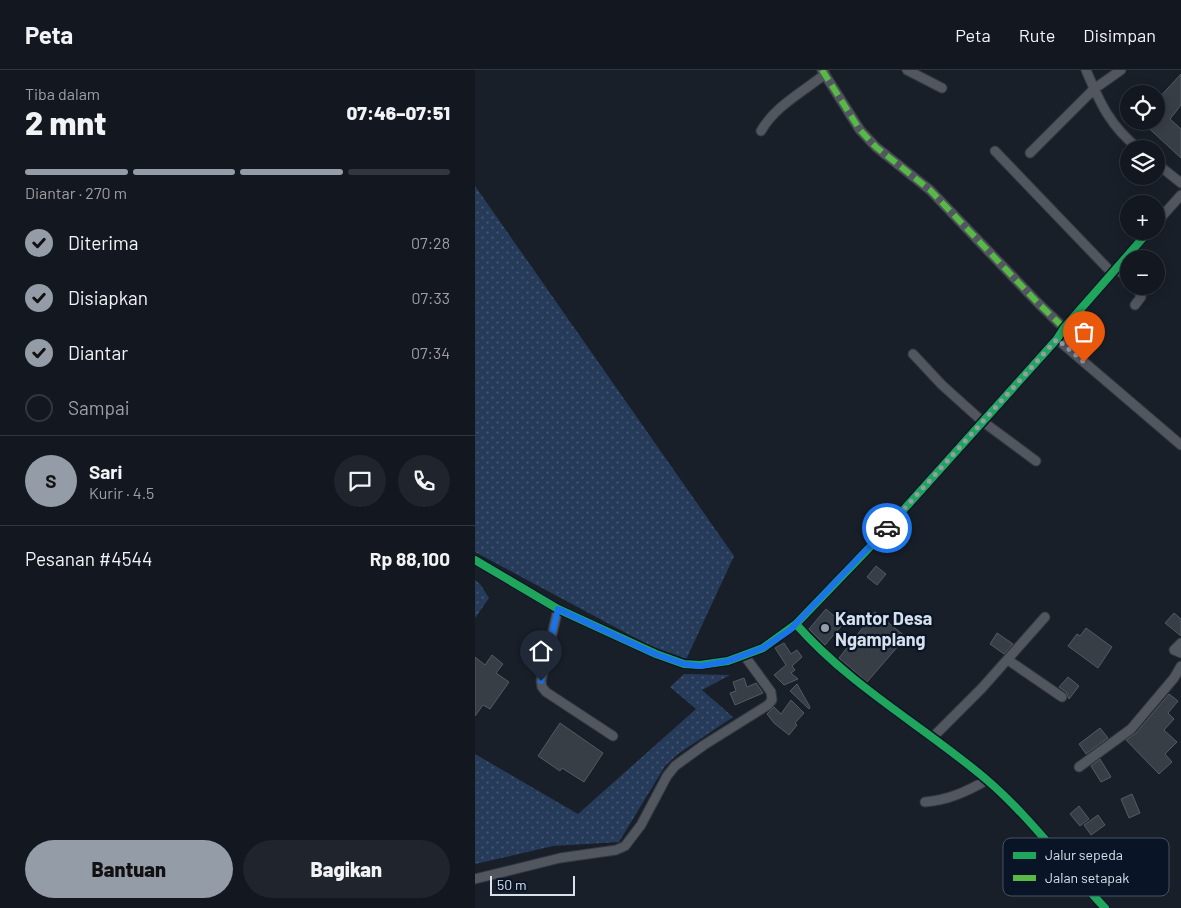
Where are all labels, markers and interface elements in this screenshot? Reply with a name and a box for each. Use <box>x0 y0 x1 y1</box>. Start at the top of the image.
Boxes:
text: Peta <box>25 20 73 49</box>
text: Peta <box>955 24 991 46</box>
text: Rute <box>1019 24 1055 46</box>
text: Disimpan <box>1083 24 1156 46</box>
text: Tiba dalam <box>25 84 100 103</box>
map controls <box>1120 85 1165 295</box>
button: locate <box>1120 85 1165 130</box>
text: 07:46–07:51 <box>346 101 450 124</box>
text: 2 mnt <box>25 103 106 141</box>
button: layers <box>1120 140 1165 185</box>
text: Diantar · 270 m <box>25 183 127 202</box>
button: + <box>1120 195 1165 240</box>
icon: check <box>25 229 53 257</box>
text: Diterima <box>68 231 139 254</box>
text: 07:28 <box>411 233 450 252</box>
button: − <box>1120 250 1165 295</box>
icon: check <box>25 284 53 312</box>
text: Disiapkan <box>68 286 148 309</box>
text: 07:33 <box>411 288 450 307</box>
pin <box>1063 311 1105 362</box>
icon: bag <box>1070 318 1098 346</box>
icon: check <box>25 339 53 367</box>
text: Diantar <box>68 341 128 364</box>
text: 07:34 <box>411 343 450 362</box>
text: Sampai <box>68 396 130 419</box>
button: chat <box>334 455 386 507</box>
button: phone <box>398 455 450 507</box>
text: Sari <box>89 460 122 483</box>
text: S <box>45 469 57 492</box>
text: Kurir · 4.5 <box>89 483 154 502</box>
courier <box>862 503 912 553</box>
icon: car <box>873 514 901 542</box>
text: Pesanan #4544 <box>25 547 152 570</box>
text: Rp 88,100 <box>370 547 450 570</box>
place label: Kantor Desa Ngamplang <box>835 607 932 650</box>
marker: Kantor Desa Ngamplang <box>819 622 831 634</box>
pin <box>520 630 562 681</box>
icon: home <box>527 637 555 665</box>
legend <box>1003 838 1169 896</box>
button: Bantuan <box>25 840 233 898</box>
button: Bagikan <box>243 840 450 898</box>
text: Jalur sepeda <box>1045 846 1123 863</box>
text: Jalan setapak <box>1045 869 1129 886</box>
scale bar <box>490 873 575 896</box>
text: 50 m <box>497 876 526 893</box>

